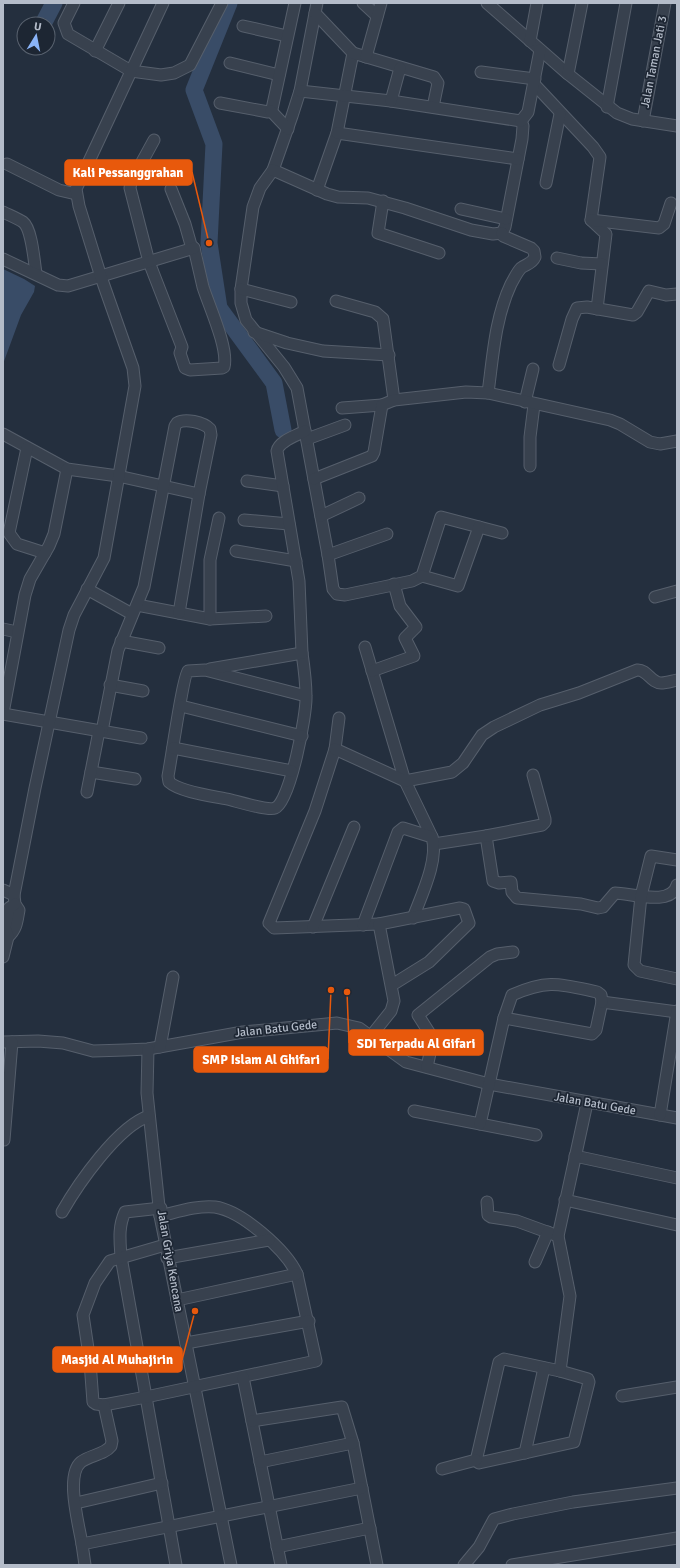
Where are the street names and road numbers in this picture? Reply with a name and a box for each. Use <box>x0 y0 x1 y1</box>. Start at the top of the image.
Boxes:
street label: Jalan Taman Jati 3 <box>638 15 670 109</box>
street label: Jalan Batu Gede <box>234 1017 318 1041</box>
street label: Jalan Batu Gede <box>553 1089 637 1119</box>
street label: Jalan Griya Kencana <box>154 1209 186 1313</box>

